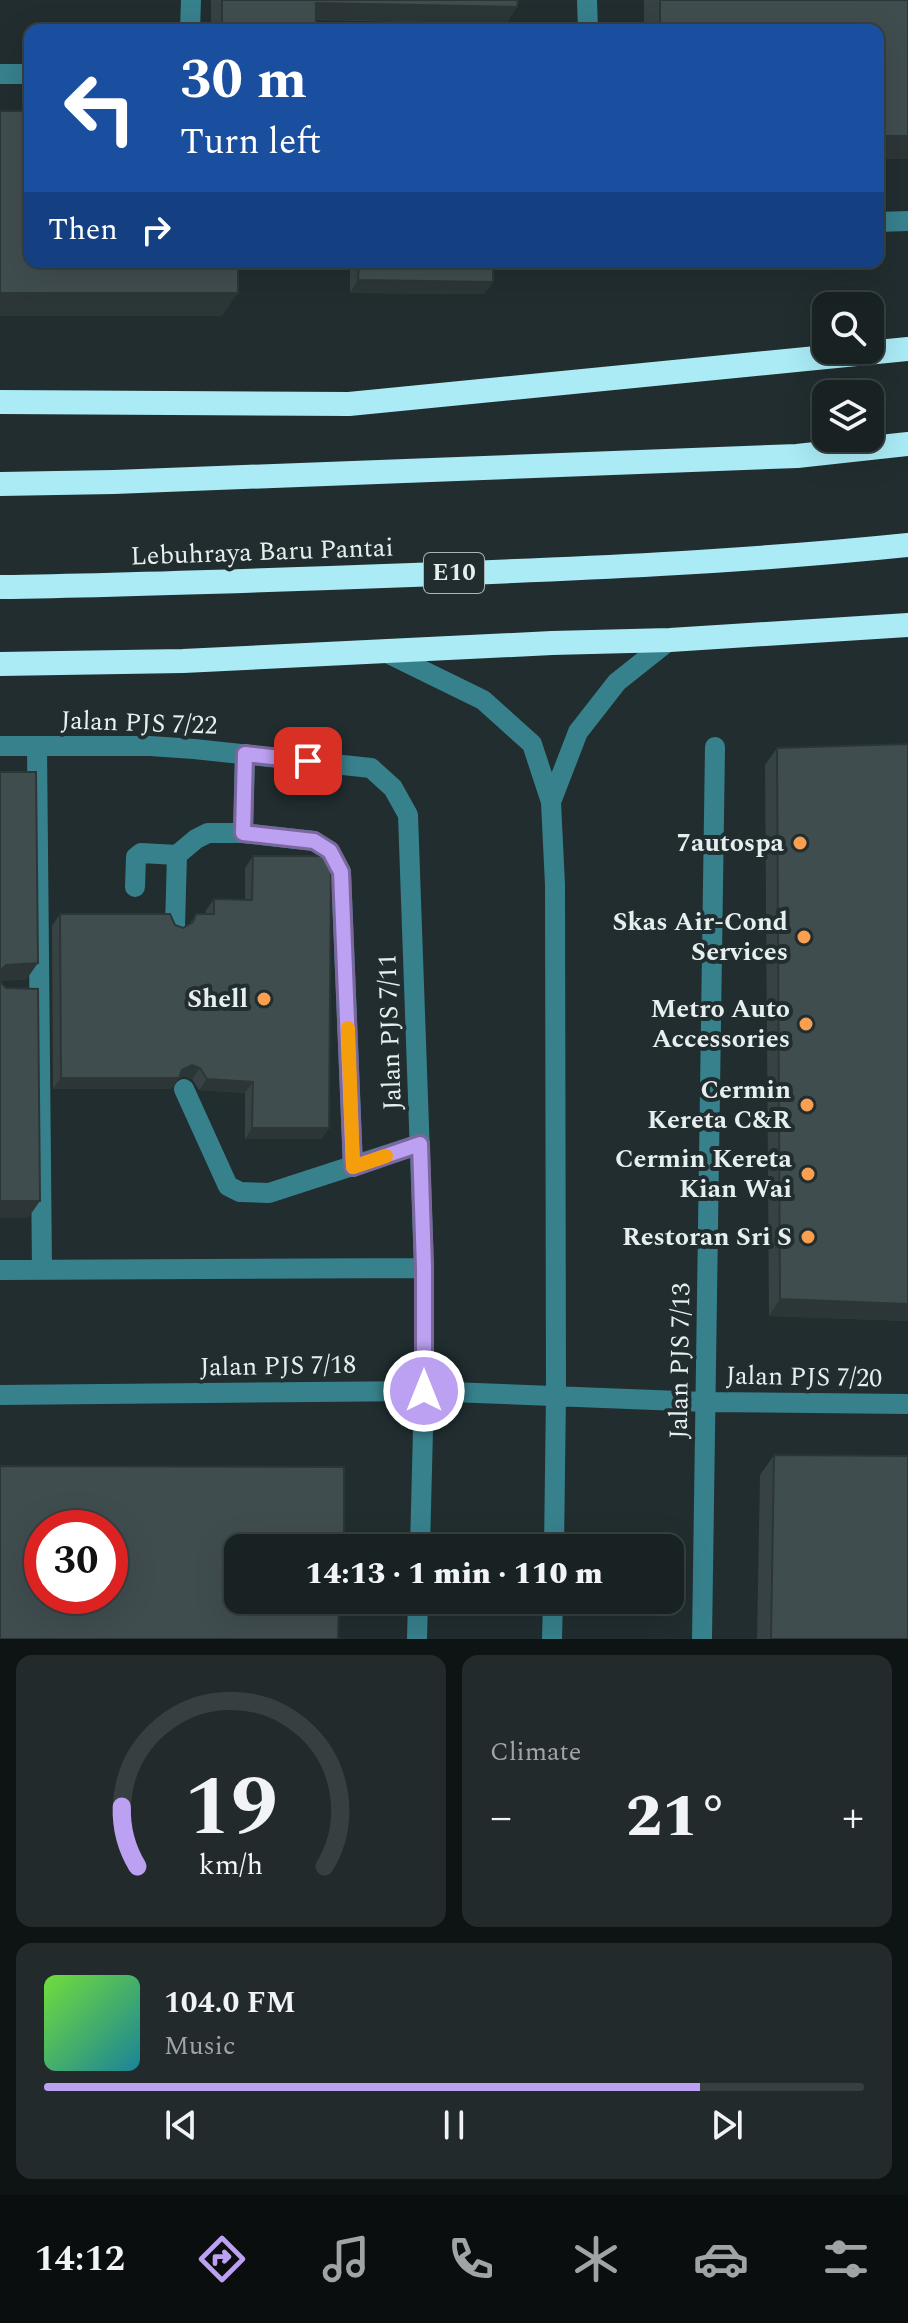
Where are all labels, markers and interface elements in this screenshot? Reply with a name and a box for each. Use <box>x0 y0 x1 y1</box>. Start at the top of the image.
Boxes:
text: 30 m <box>180 38 307 123</box>
icon: left <box>48 56 152 160</box>
text: Turn left <box>180 115 321 170</box>
text: Then <box>48 207 118 253</box>
icon: right <box>134 208 178 252</box>
map controls <box>812 292 884 452</box>
button: search <box>812 292 884 364</box>
button: layers <box>812 380 884 452</box>
street label: Lebuhraya Baru Pantai <box>130 527 394 577</box>
road number: E10 <box>424 553 484 593</box>
street label: Jalan PJS 7/22 <box>60 700 218 746</box>
pin <box>274 727 342 795</box>
icon: arrive <box>286 739 330 783</box>
place label: 7autospa <box>676 823 785 863</box>
marker: 7autospa <box>791 834 809 852</box>
place label: Skas Air-Cond Services <box>612 902 788 972</box>
marker: Skas Air-Cond Services <box>795 928 813 946</box>
street label: Jalan PJS 7/11 <box>367 953 413 1111</box>
place label: Shell <box>187 979 248 1019</box>
place label: Metro Auto Accessories <box>650 989 790 1059</box>
marker: Shell <box>255 990 273 1008</box>
marker: Metro Auto Accessories <box>797 1015 815 1033</box>
place label: Cermin Kereta C&R <box>647 1070 792 1140</box>
marker: Cermin Kereta C&R <box>798 1096 816 1114</box>
place label: Cermin Kereta Kian Wai <box>615 1139 793 1209</box>
marker: Cermin Kereta Kian Wai <box>799 1165 817 1183</box>
place label: Restoran Sri S <box>622 1217 792 1257</box>
marker: Restoran Sri S <box>799 1228 817 1246</box>
street label: Jalan PJS 7/13 <box>659 1282 701 1440</box>
street label: Jalan PJS 7/18 <box>199 1345 357 1387</box>
position arrow <box>382 1349 466 1433</box>
street label: Jalan PJS 7/20 <box>725 1356 883 1398</box>
speed limit sign: 30 <box>24 1510 128 1614</box>
text: 14:13 · 1 min · 110 m <box>305 1551 603 1597</box>
text: Climate <box>490 1732 581 1772</box>
text: 19 <box>184 1745 278 1872</box>
text: 21° <box>626 1771 728 1863</box>
text: − <box>490 1784 512 1851</box>
text: + <box>842 1784 864 1851</box>
text: km/h <box>199 1844 263 1887</box>
text: 104.0 FM <box>164 1980 296 2026</box>
text: Music <box>164 2026 235 2066</box>
icon: previous <box>159 2103 203 2147</box>
icon: pause <box>432 2103 476 2147</box>
icon: next <box>705 2103 749 2147</box>
icon: directions <box>194 2231 250 2287</box>
icon: music <box>318 2231 374 2287</box>
icon: phone <box>443 2231 499 2287</box>
icon: climate <box>568 2231 624 2287</box>
icon: car <box>693 2231 749 2287</box>
icon: filters <box>818 2231 874 2287</box>
text: 14:12 <box>34 2232 125 2287</box>

